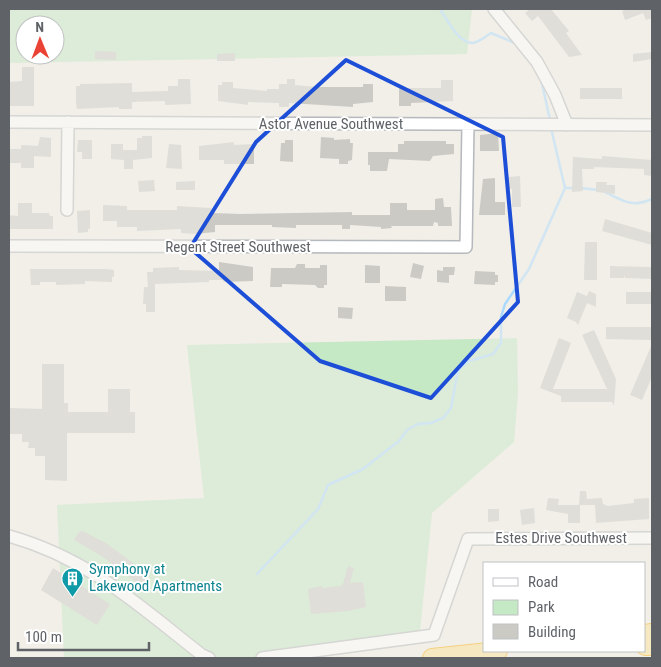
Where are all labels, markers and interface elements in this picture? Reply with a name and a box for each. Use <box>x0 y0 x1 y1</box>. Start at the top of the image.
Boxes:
north arrow <box>15 15 65 65</box>
text: N <box>35 19 44 35</box>
street label: Astor Avenue Southwest <box>259 115 403 133</box>
street label: Regent Street Southwest <box>165 238 311 256</box>
street label: Estes Drive Southwest <box>495 529 627 547</box>
place label: Symphony at Lakewood Apartments <box>89 560 222 595</box>
legend <box>483 562 646 652</box>
building icon: Symphony at Lakewood Apartments <box>61 566 85 597</box>
text: Road <box>528 573 558 591</box>
text: Park <box>528 598 555 616</box>
scale bar <box>18 620 149 652</box>
text: Building <box>528 623 576 641</box>
text: 100 m <box>25 628 62 646</box>

